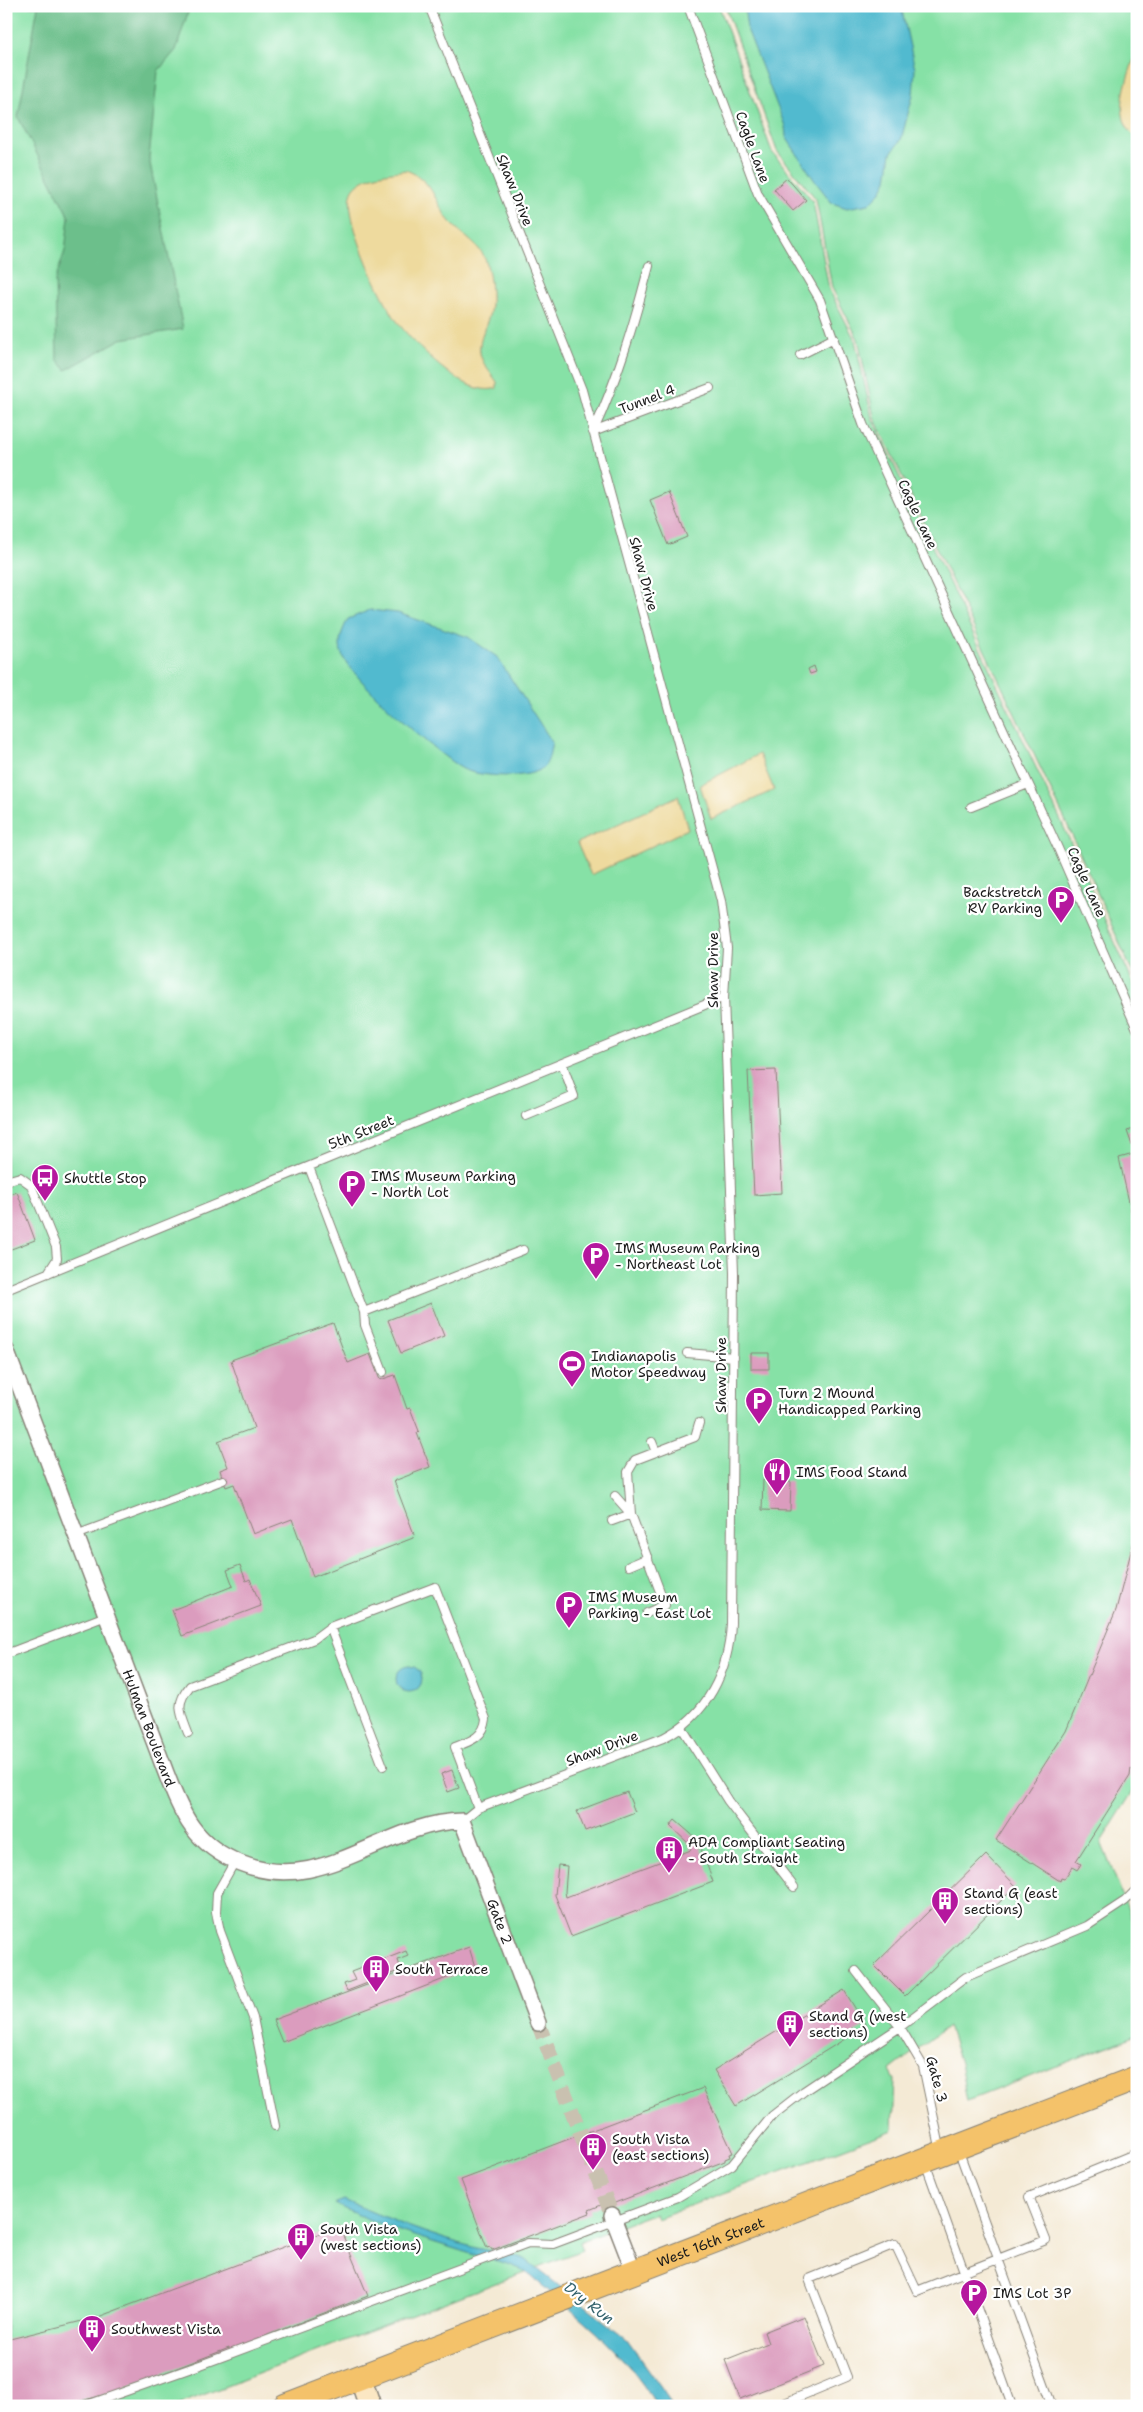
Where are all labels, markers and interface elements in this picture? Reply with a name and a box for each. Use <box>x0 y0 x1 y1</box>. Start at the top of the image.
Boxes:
street label: Cagle Lane <box>732 109 774 185</box>
street label: Shaw Drive <box>492 151 538 229</box>
street label: Tunnel 4 <box>616 380 678 418</box>
street label: Cagle Lane <box>894 476 942 552</box>
street label: Shaw Drive <box>625 535 663 613</box>
street label: Cagle Lane <box>1064 844 1110 920</box>
place label: Backstretch RV Parking <box>963 883 1042 917</box>
parking icon: Backstretch RV Parking <box>1046 885 1076 924</box>
street label: Shaw Drive <box>704 932 722 1008</box>
street label: 5th Street <box>326 1111 396 1153</box>
bus stop icon: Shuttle Stop <box>30 1163 60 1202</box>
place label: IMS Museum Parking - North Lot <box>371 1167 516 1201</box>
place label: Shuttle Stop <box>64 1169 147 1187</box>
parking icon: IMS Museum Parking - North Lot <box>337 1169 367 1208</box>
place label: IMS Museum Parking - Northeast Lot <box>615 1239 760 1273</box>
parking icon: IMS Museum Parking - Northeast Lot <box>581 1241 611 1280</box>
street label: Shaw Drive <box>712 1337 730 1413</box>
place label: Indianapolis Motor Speedway <box>591 1347 706 1381</box>
sports icon: Indianapolis Motor Speedway <box>557 1349 587 1388</box>
place label: Turn 2 Mound Handicapped Parking <box>778 1384 921 1418</box>
parking icon: Turn 2 Mound Handicapped Parking <box>744 1386 774 1425</box>
restaurant icon: IMS Food Stand <box>762 1457 792 1496</box>
place label: IMS Food Stand <box>796 1463 907 1481</box>
place label: IMS Museum Parking - East Lot <box>588 1588 711 1622</box>
parking icon: IMS Museum Parking - East Lot <box>554 1590 584 1629</box>
street label: Hulman Boulevard <box>119 1667 179 1789</box>
street label: Shaw Drive <box>563 1726 641 1770</box>
place label: ADA Compliant Seating - South Straight <box>688 1833 845 1867</box>
building icon: ADA Compliant Seating - South Straight <box>654 1835 684 1874</box>
place label: Stand G (east sections) <box>964 1884 1058 1918</box>
building icon: Stand G (east sections) <box>930 1886 960 1925</box>
street label: Gate 2 <box>483 1896 517 1947</box>
building icon: South Terrace <box>361 1954 391 1993</box>
place label: South Terrace <box>395 1960 488 1978</box>
place label: Stand G (west sections) <box>809 2007 906 2041</box>
building icon: Stand G (west sections) <box>775 2009 805 2048</box>
street label: Gate 3 <box>922 2054 952 2104</box>
place label: South Vista (east sections) <box>612 2130 709 2164</box>
building icon: South Vista (east sections) <box>578 2132 608 2171</box>
street label: West 16th Street <box>654 2213 767 2271</box>
place label: South Vista (west sections) <box>320 2220 421 2254</box>
building icon: South Vista (west sections) <box>286 2222 316 2261</box>
water label: Dry Run <box>560 2277 618 2329</box>
parking icon: IMS Lot 3P <box>959 2278 989 2317</box>
place label: IMS Lot 3P <box>993 2284 1071 2302</box>
building icon: Southwest Vista <box>77 2314 107 2353</box>
place label: Southwest Vista <box>111 2320 221 2338</box>

